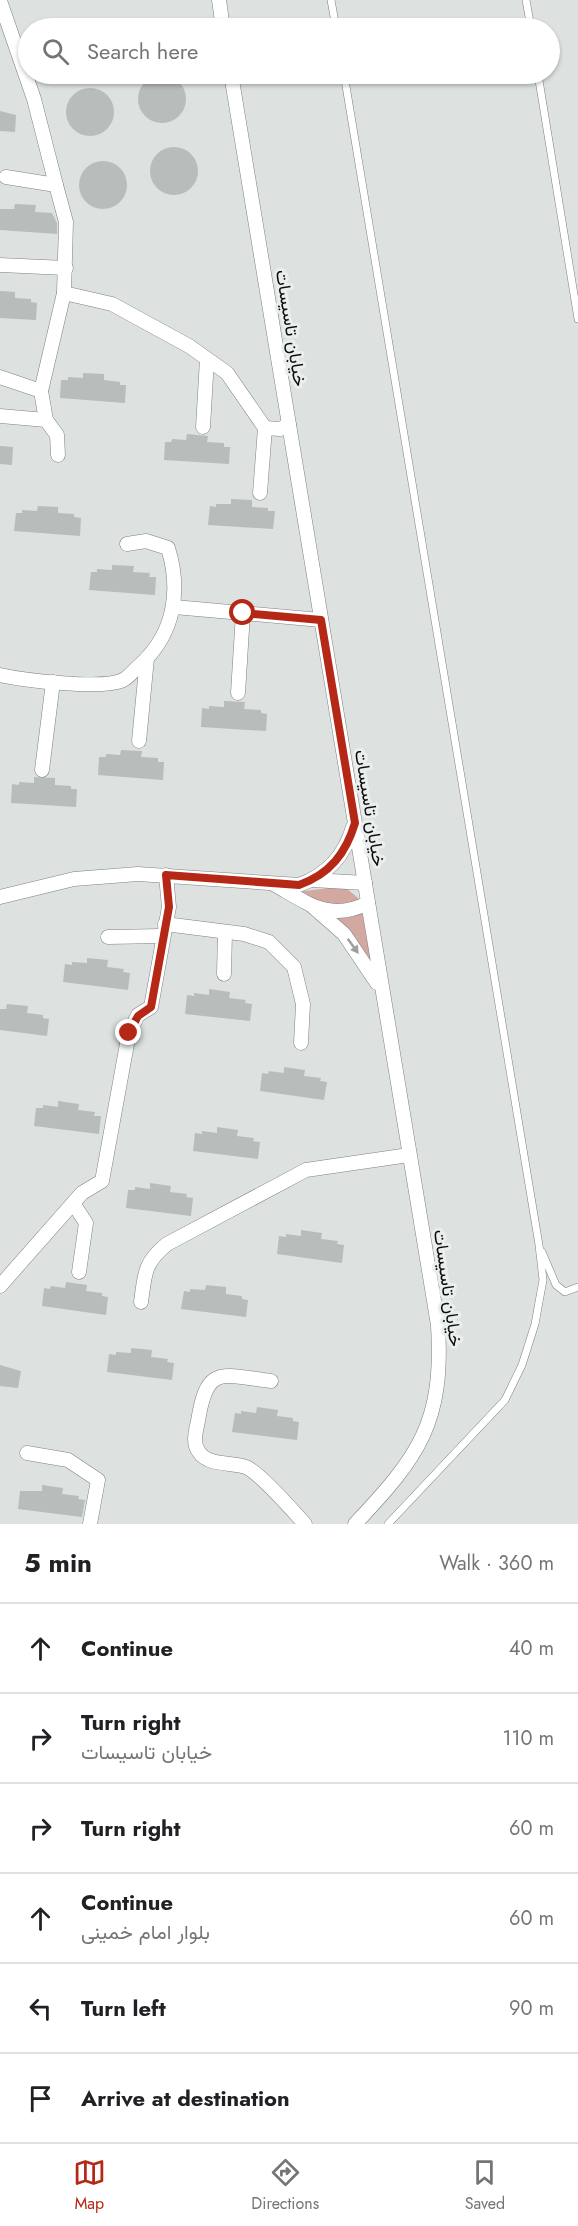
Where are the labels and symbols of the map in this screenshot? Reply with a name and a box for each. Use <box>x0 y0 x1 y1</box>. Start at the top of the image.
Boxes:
street label: خیابان تاسیسات <box>269 268 313 388</box>
route start <box>229 599 255 625</box>
street label: خیابان تاسیسات <box>348 748 392 868</box>
one-way arrow <box>347 937 359 953</box>
route end <box>115 1019 141 1045</box>
street label: خیابان تاسیسات <box>427 1228 469 1348</box>

